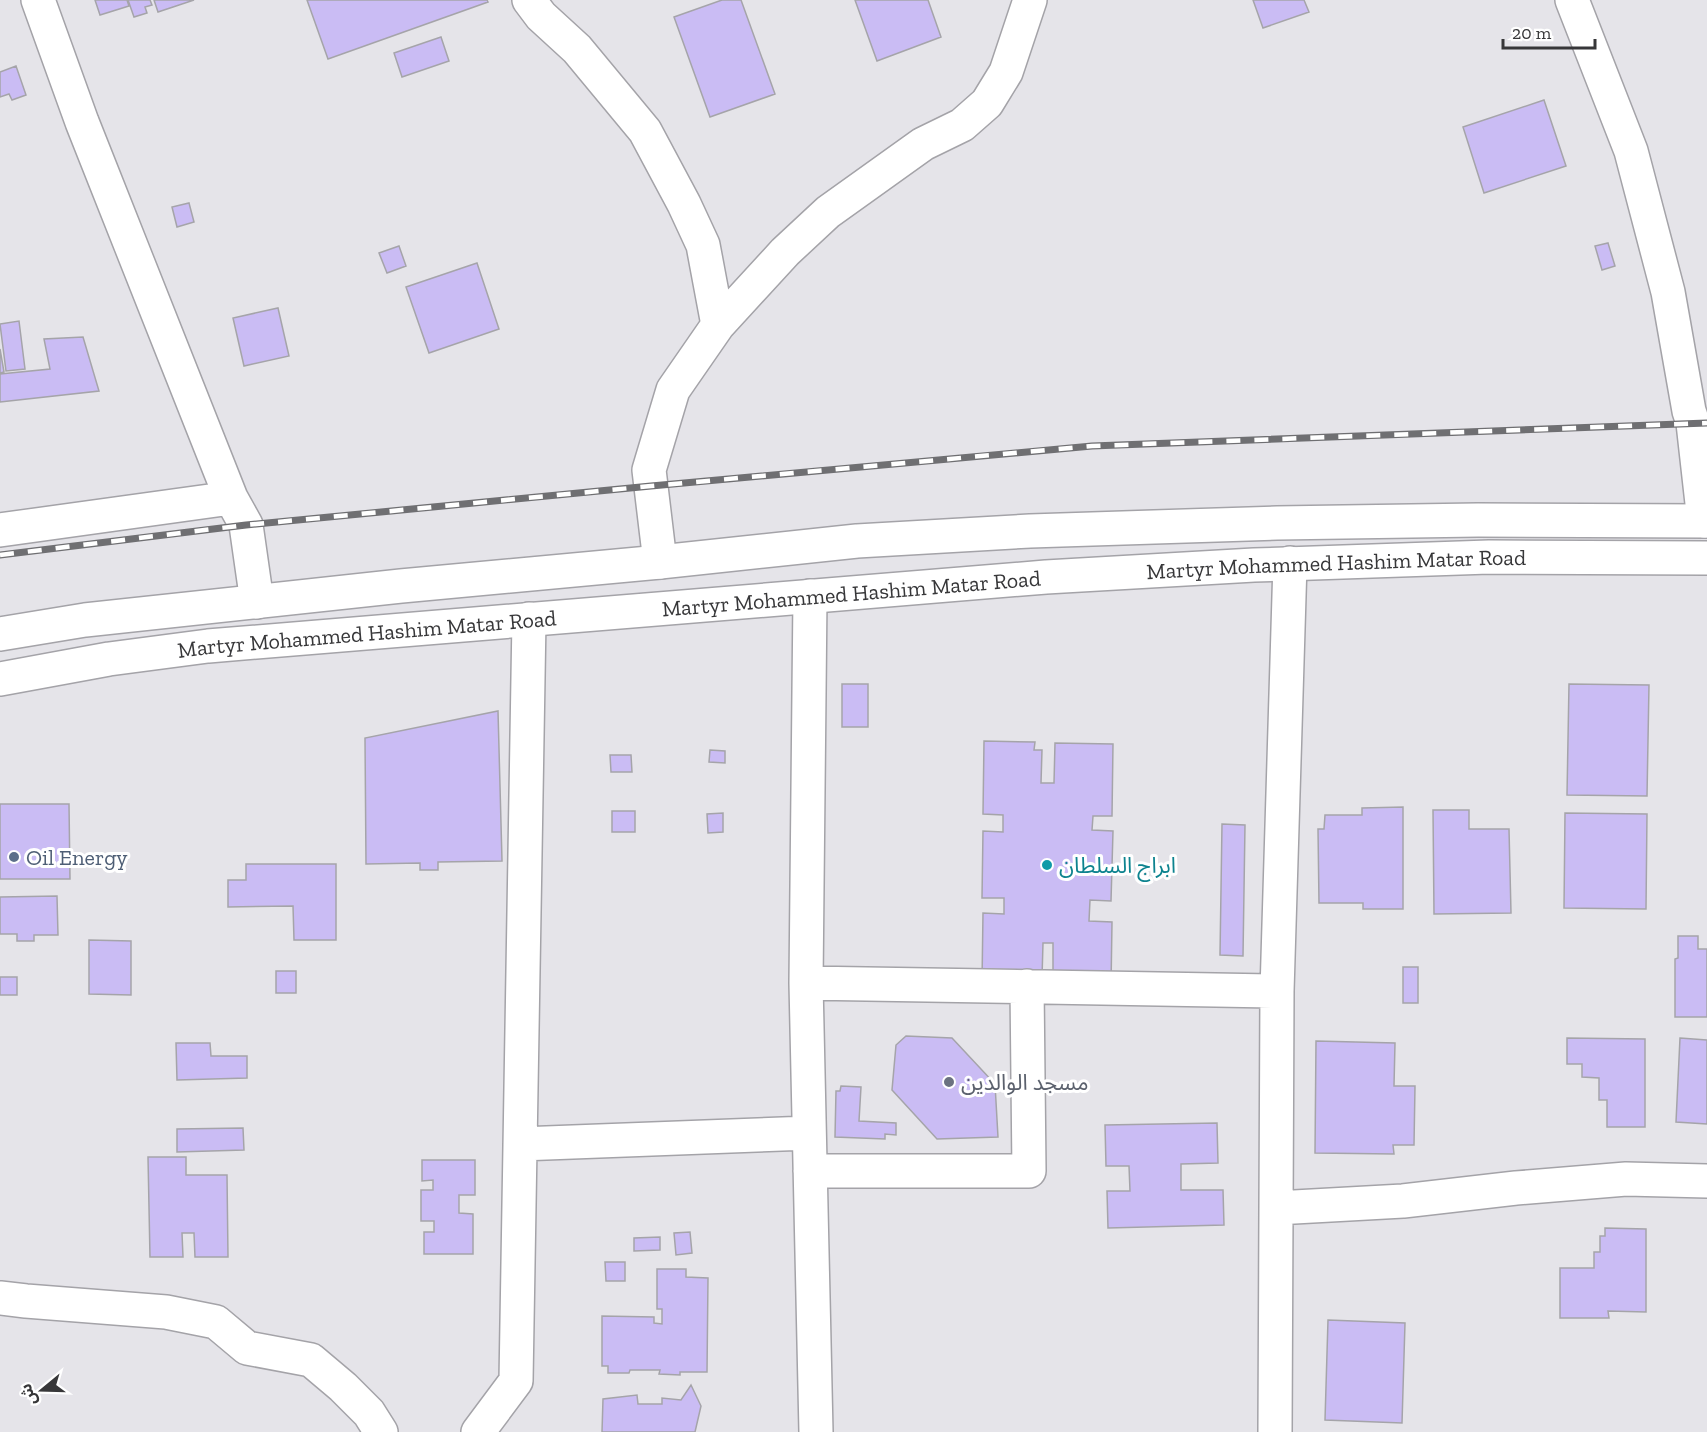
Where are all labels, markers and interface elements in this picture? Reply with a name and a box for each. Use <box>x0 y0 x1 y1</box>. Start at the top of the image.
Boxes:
scale bar <box>1503 12 1594 50</box>
text: 20 m <box>1512 22 1552 44</box>
street label: Martyr Mohammed Hashim Matar Road <box>1146 543 1526 585</box>
street label: Martyr Mohammed Hashim Matar Road <box>661 564 1042 622</box>
street label: Martyr Mohammed Hashim Matar Road <box>176 604 557 663</box>
place label: Oil Energy <box>26 844 128 871</box>
marker: Oil Energy <box>7 850 21 864</box>
place label: ابراج السلطان <box>1059 852 1176 882</box>
marker: ابراج السلطان <box>1040 858 1054 872</box>
place label: مسجد الوالدين <box>961 1069 1089 1096</box>
marker: مسجد الوالدين <box>942 1075 956 1089</box>
north arrow <box>12 1360 72 1420</box>
text: ش <box>16 1381 41 1408</box>

